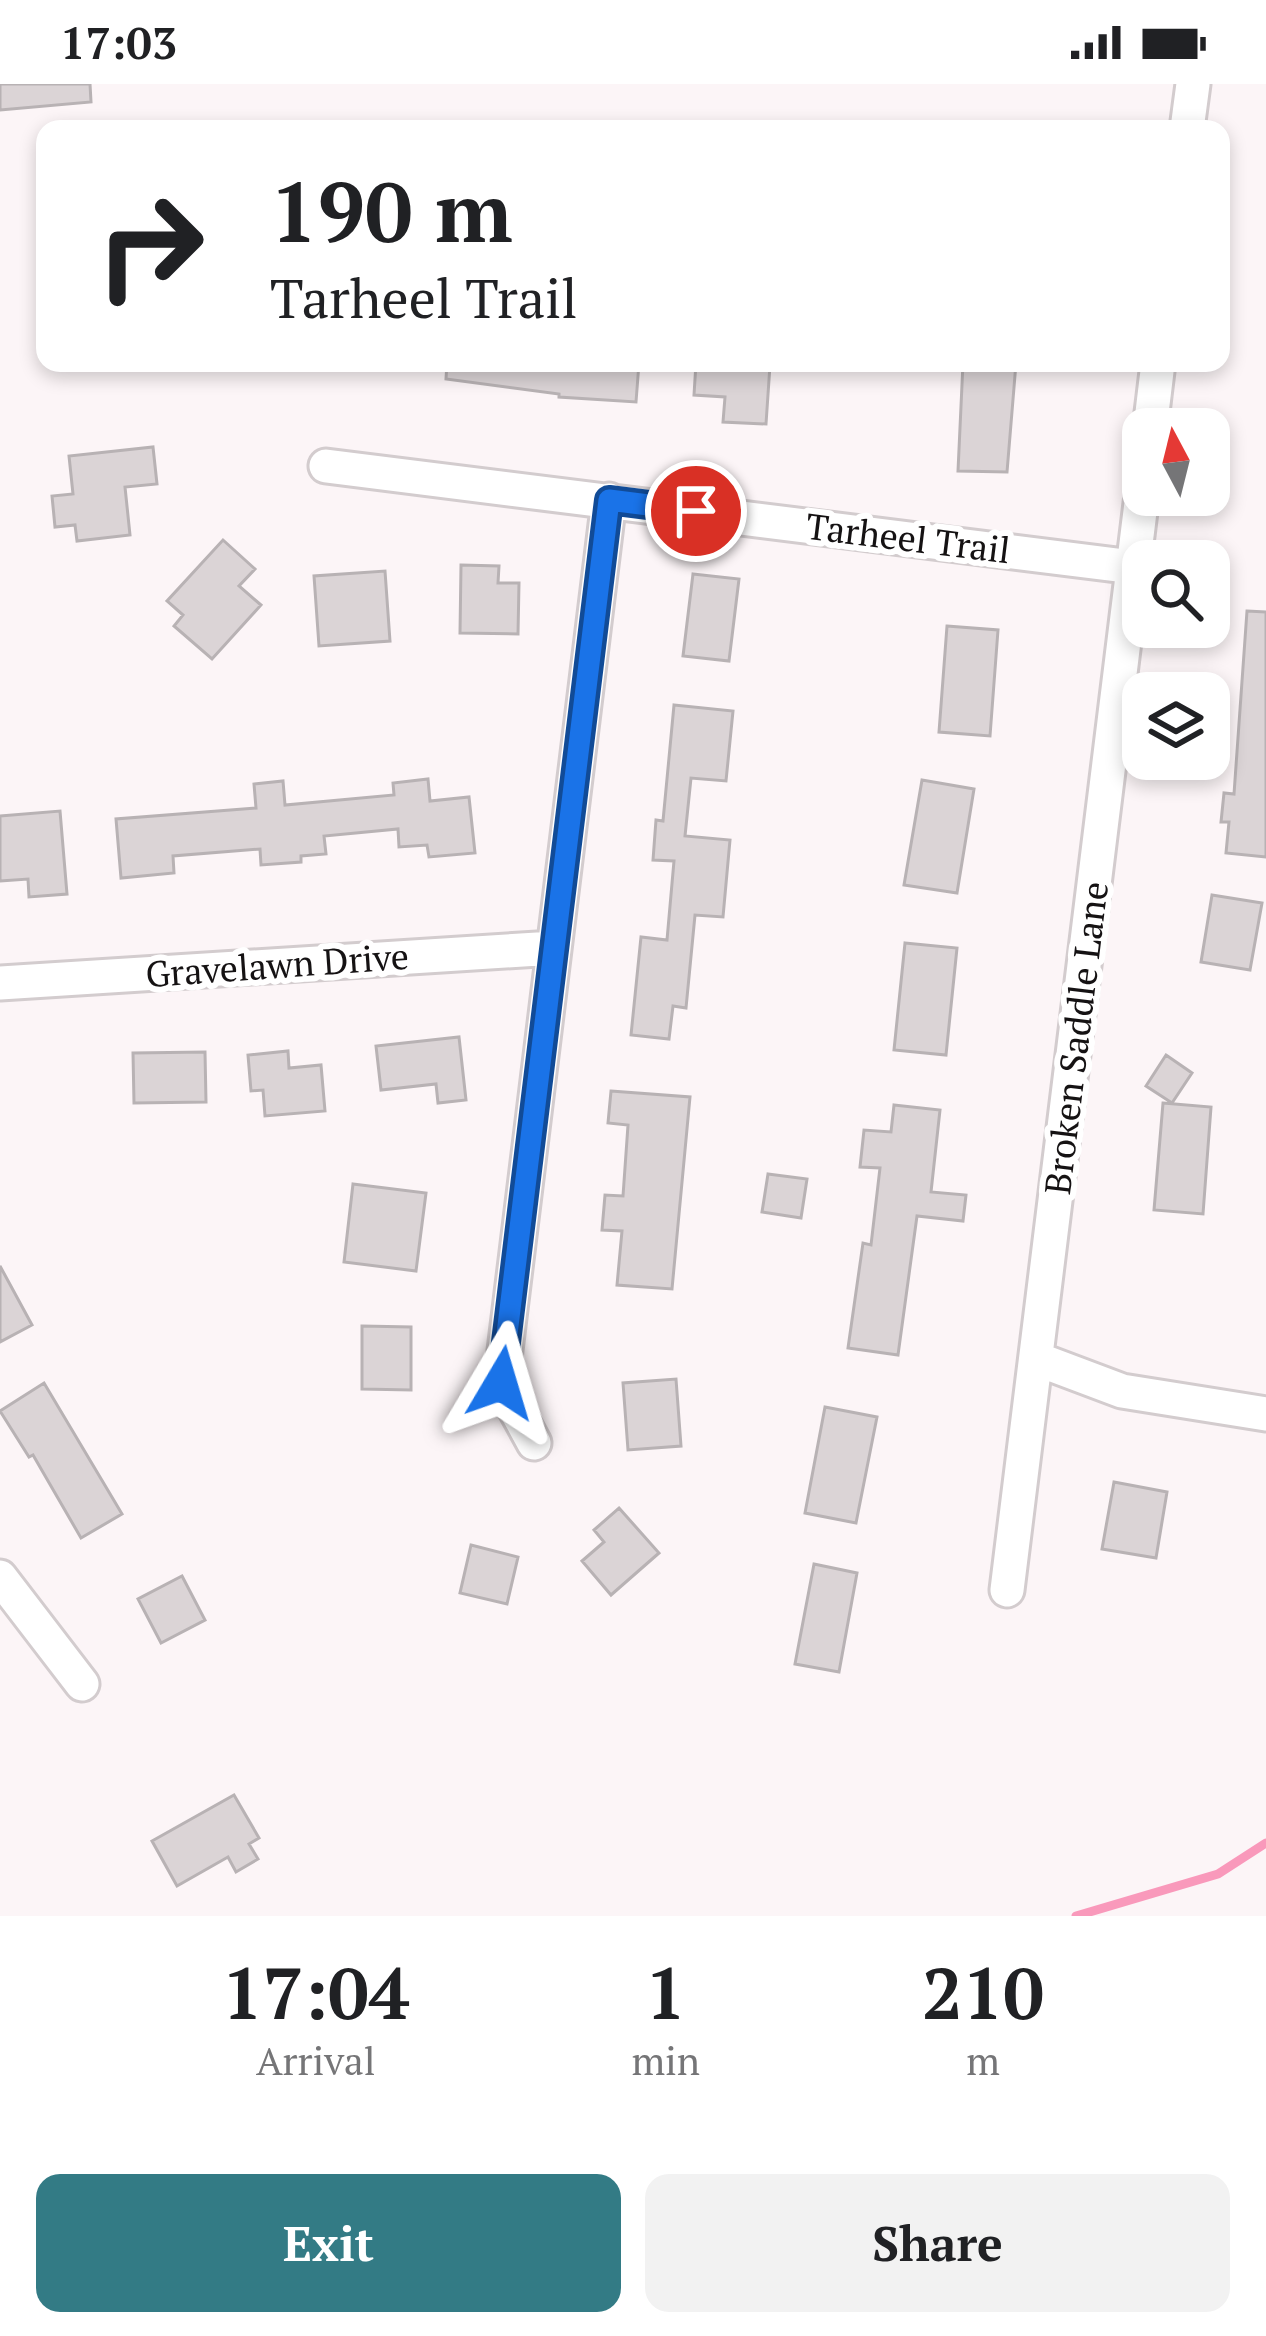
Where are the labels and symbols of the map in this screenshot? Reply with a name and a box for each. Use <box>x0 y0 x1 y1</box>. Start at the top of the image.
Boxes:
north arrow <box>1122 408 1230 516</box>
pin <box>645 460 747 562</box>
street label: Tarheel Trail <box>803 502 1013 573</box>
street label: Broken Saddle Lane <box>1033 879 1118 1197</box>
street label: Gravelawn Drive <box>144 932 410 997</box>
position arrow <box>438 1320 564 1446</box>

